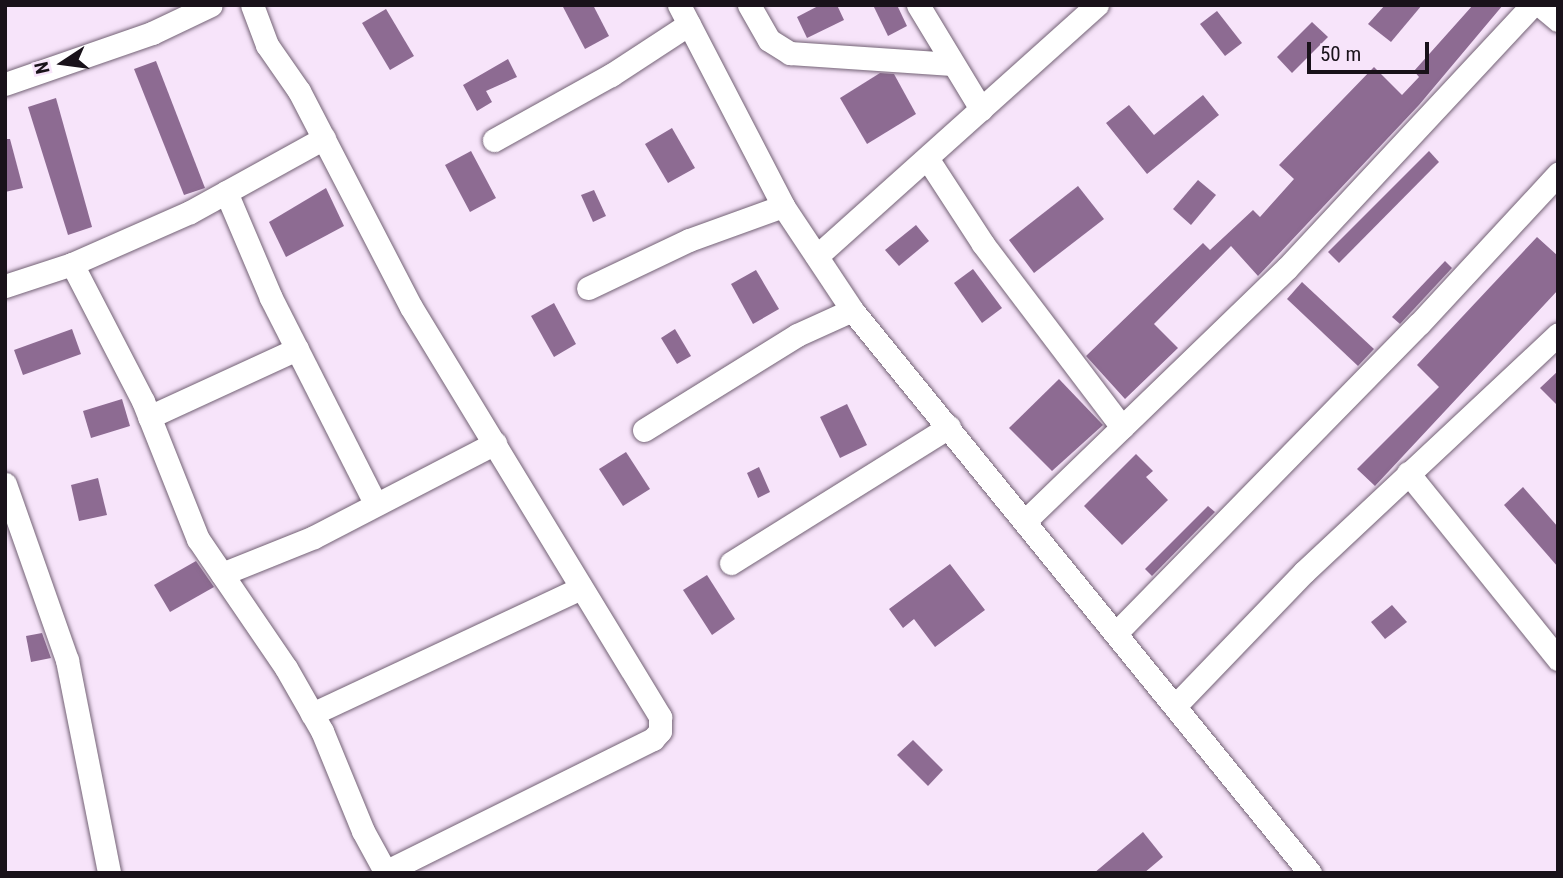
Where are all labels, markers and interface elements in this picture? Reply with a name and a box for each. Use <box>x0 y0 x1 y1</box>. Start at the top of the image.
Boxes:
north arrow <box>28 28 98 98</box>
scale bar <box>1311 28 1434 72</box>
text: 50 m <box>1320 42 1361 66</box>
text: N <box>30 60 55 76</box>

